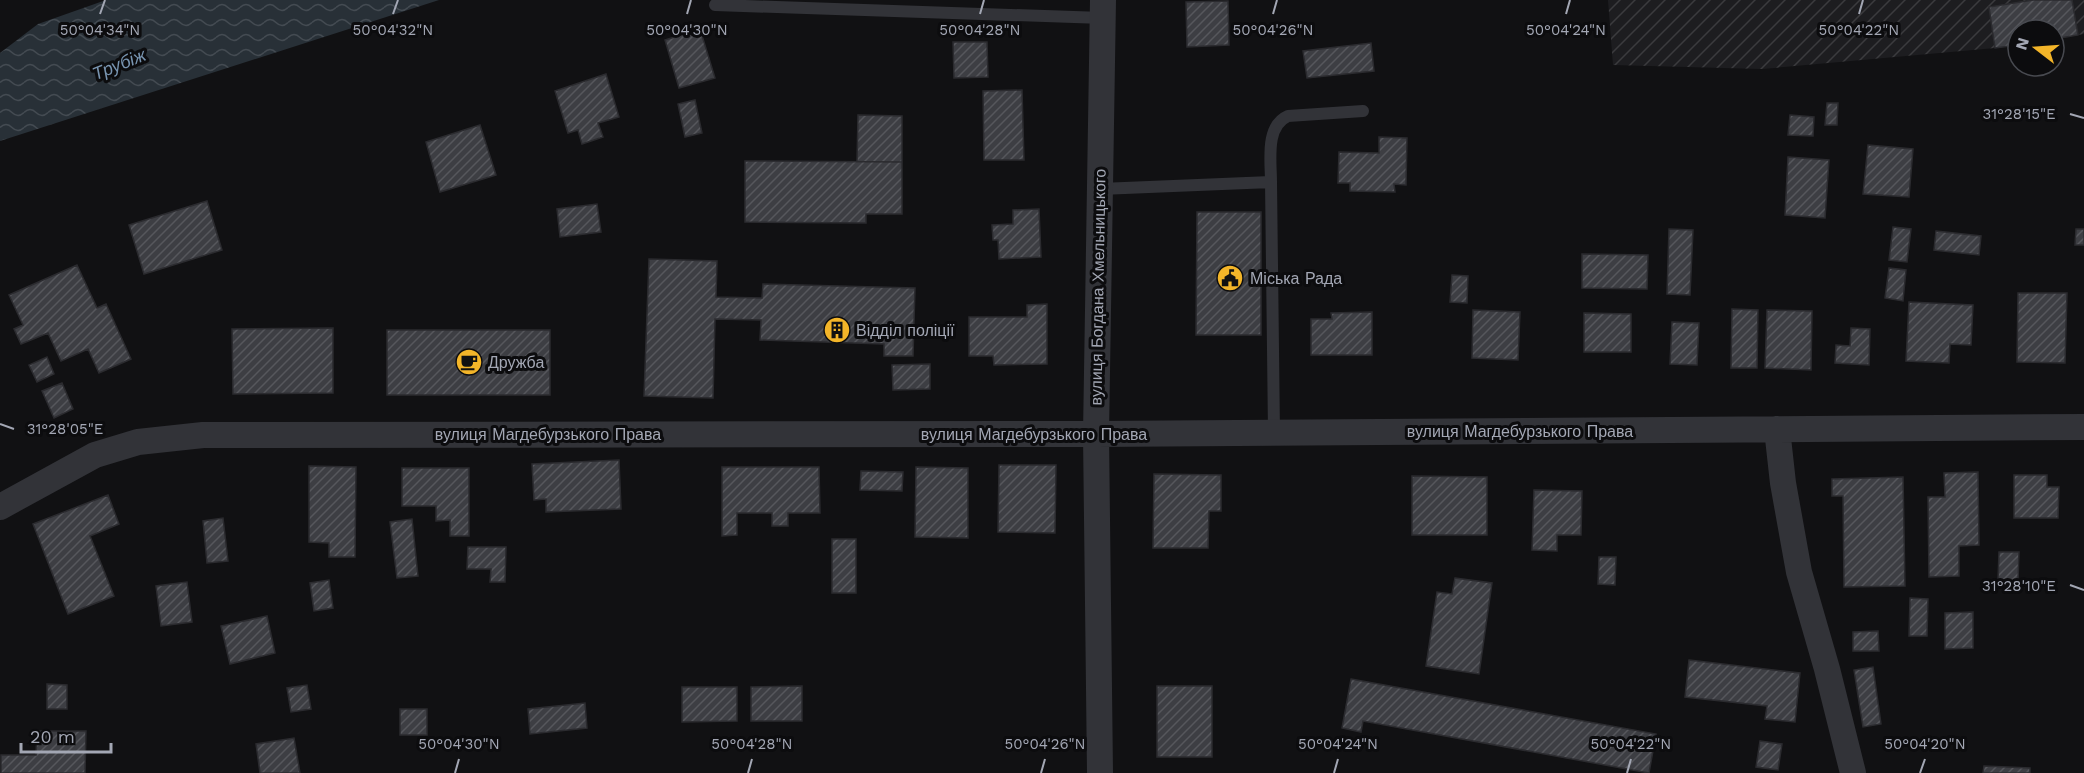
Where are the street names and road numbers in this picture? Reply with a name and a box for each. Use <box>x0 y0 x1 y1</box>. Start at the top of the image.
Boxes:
street label: вулиця Богдана Хмельницького <box>1086 168 1110 406</box>
street label: вулиця Магдебурзького Права <box>1407 422 1633 441</box>
street label: вулиця Магдебурзького Права <box>435 425 661 444</box>
street label: вулиця Магдебурзького Права <box>921 425 1147 444</box>

